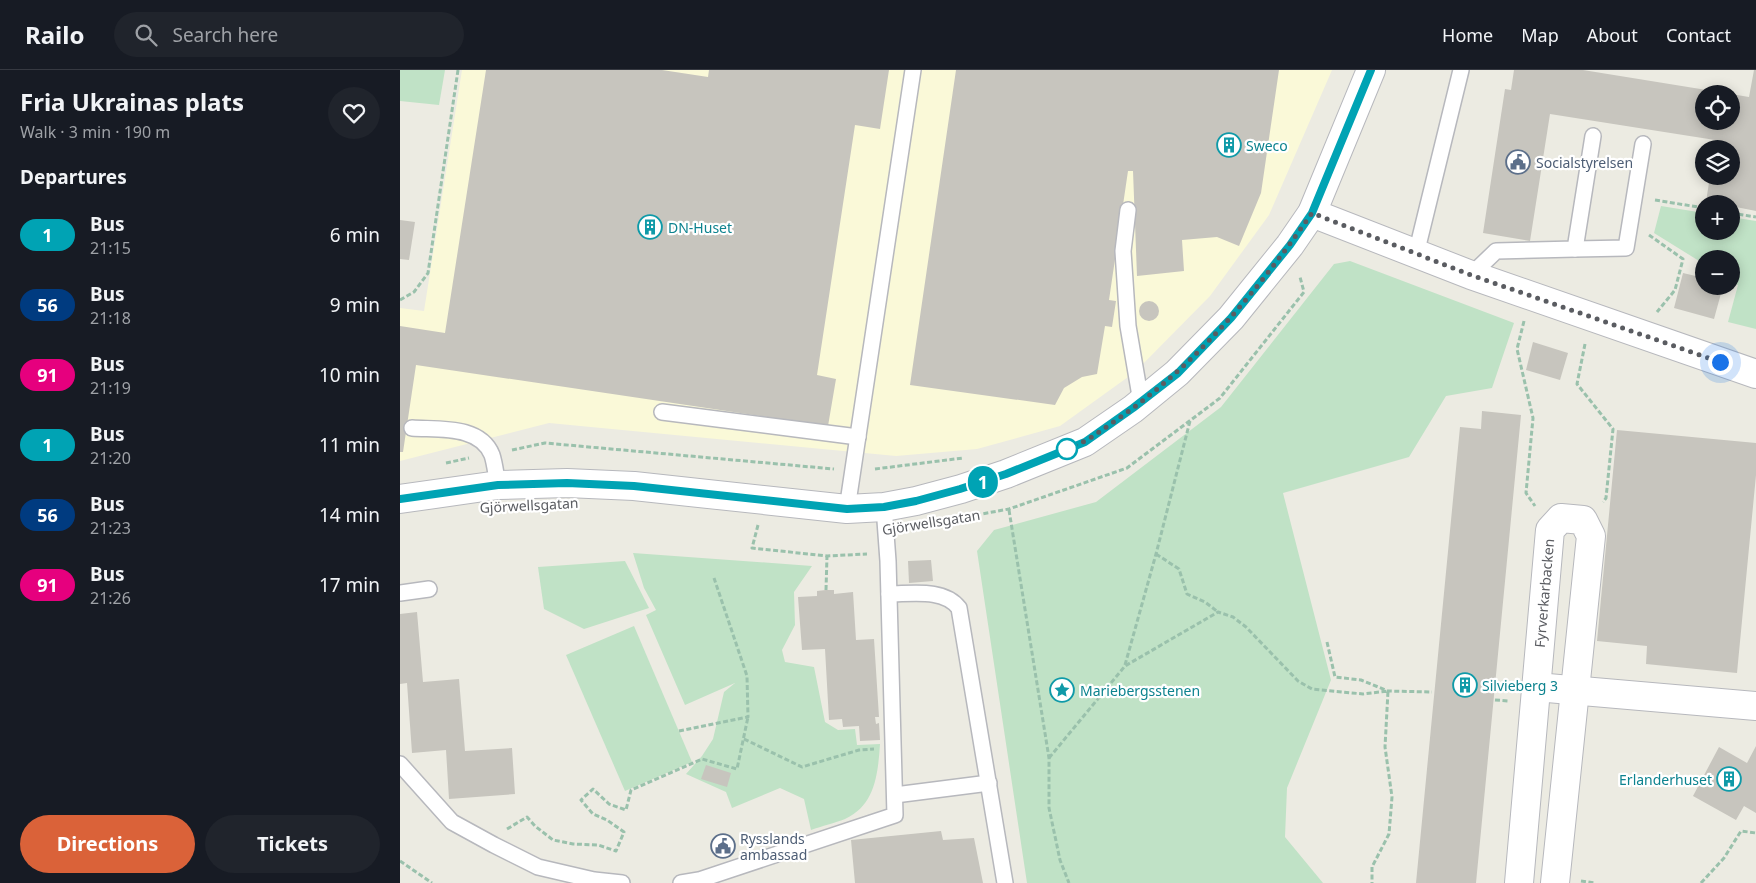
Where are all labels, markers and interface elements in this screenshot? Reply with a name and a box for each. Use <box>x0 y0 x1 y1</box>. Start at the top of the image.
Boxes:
search box <box>114 12 464 57</box>
text: Railo <box>25 18 84 51</box>
icon: search <box>132 21 160 49</box>
text: Search here <box>172 22 278 48</box>
text: Home <box>1442 23 1493 47</box>
text: Map <box>1521 23 1559 47</box>
text: About <box>1587 23 1638 47</box>
text: Contact <box>1666 23 1731 47</box>
text: Fria Ukrainas plats <box>20 85 244 118</box>
map controls <box>1695 85 1740 295</box>
button: locate <box>1695 85 1740 130</box>
button: heart <box>328 87 380 139</box>
text: Walk · 3 min · 190 m <box>20 121 170 143</box>
building icon: Sweco <box>1216 132 1242 158</box>
place label: Sweco <box>1246 136 1288 155</box>
button: layers <box>1695 140 1740 185</box>
public building icon: Socialstyrelsen <box>1505 149 1531 175</box>
place label: Socialstyrelsen <box>1536 153 1633 172</box>
text: Departures <box>20 164 127 190</box>
button: + <box>1695 195 1740 240</box>
text: Bus <box>90 211 125 237</box>
building icon: DN-Huset <box>637 214 663 240</box>
place label: DN-Huset <box>668 218 732 237</box>
text: 6 min <box>330 222 380 248</box>
text: 1 <box>42 223 53 247</box>
text: 21:15 <box>90 237 131 259</box>
button: − <box>1695 250 1740 295</box>
text: Bus <box>90 281 125 307</box>
text: 9 min <box>330 292 380 318</box>
text: 56 <box>37 293 58 317</box>
text: 21:18 <box>90 307 131 329</box>
your location <box>1708 350 1733 375</box>
text: Bus <box>90 351 125 377</box>
text: 10 min <box>319 362 380 388</box>
text: 91 <box>37 363 58 387</box>
text: 21:19 <box>90 377 131 399</box>
text: Bus <box>90 421 125 447</box>
text: 11 min <box>319 432 380 458</box>
text: 1 <box>42 433 53 457</box>
unlabelled marker <box>1056 438 1078 460</box>
text: 21:20 <box>90 447 131 469</box>
line badge: 1 <box>967 466 999 498</box>
text: 1 <box>978 470 988 494</box>
text: Bus <box>90 491 125 517</box>
street label: Gjörwellsgatan <box>479 493 579 517</box>
text: 14 min <box>319 502 380 528</box>
text: 56 <box>37 503 58 527</box>
street label: Gjörwellsgatan <box>881 505 981 539</box>
text: 21:23 <box>90 517 131 539</box>
street label: Fyrverkarbacken <box>1530 538 1558 648</box>
text: Bus <box>90 561 125 587</box>
text: 17 min <box>319 572 380 598</box>
text: 91 <box>37 573 58 597</box>
text: 21:26 <box>90 587 131 609</box>
building icon: Silvieberg 3 <box>1452 672 1478 698</box>
place label: Silvieberg 3 <box>1482 676 1558 695</box>
place icon: Mariebergsstenen <box>1049 677 1075 703</box>
place label: Mariebergsstenen <box>1080 681 1200 700</box>
building icon: Erlanderhuset <box>1716 766 1742 792</box>
place label: Erlanderhuset <box>1619 770 1712 789</box>
button: Directions <box>20 815 195 873</box>
button: Tickets <box>205 815 380 873</box>
place label: Rysslands ambassad <box>740 829 807 864</box>
public building icon: Rysslands ambassad <box>710 833 736 859</box>

